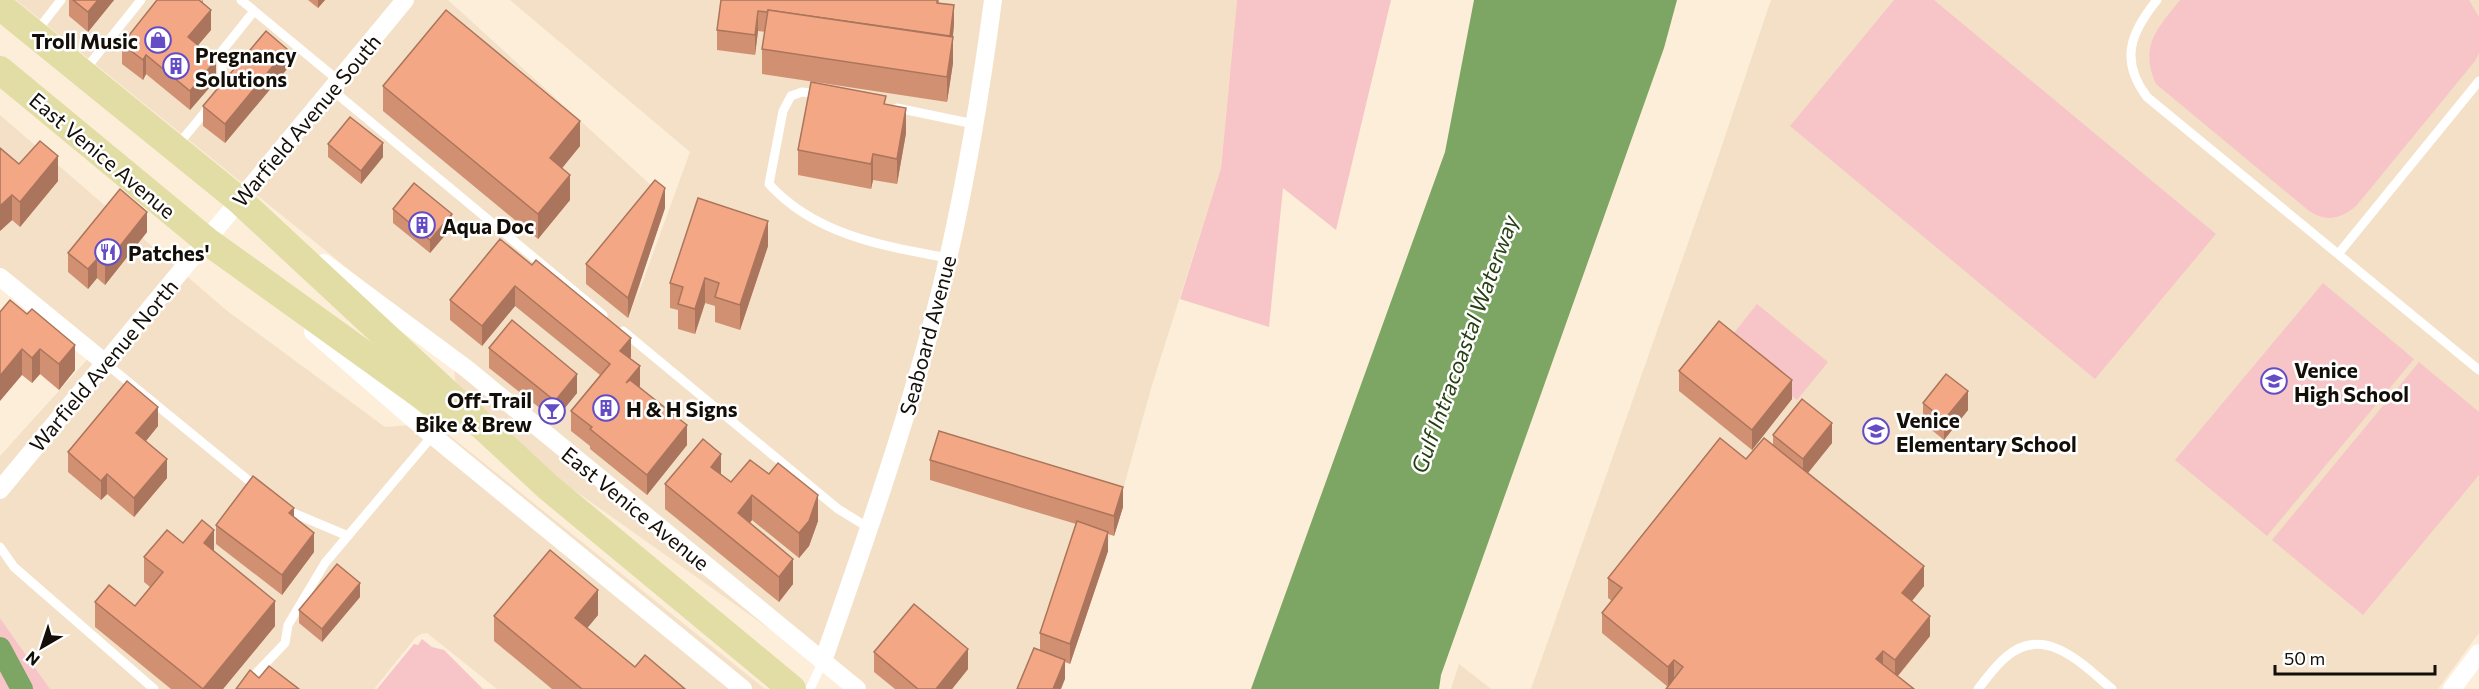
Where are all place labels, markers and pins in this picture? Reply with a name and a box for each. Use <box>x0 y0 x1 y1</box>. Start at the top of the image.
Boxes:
shop icon: Troll Music <box>143 25 173 55</box>
place label: Troll Music <box>31 28 138 53</box>
place label: Pregnancy Solutions <box>195 42 297 91</box>
building icon: Pregnancy Solutions <box>161 51 191 81</box>
building icon: Aqua Doc <box>407 210 437 240</box>
place label: Aqua Doc <box>442 213 534 238</box>
restaurant icon: Patches' <box>93 237 123 267</box>
place label: Patches' <box>128 240 209 265</box>
place label: Venice High School <box>2294 357 2409 406</box>
school or university icon: Venice High School <box>2259 366 2289 396</box>
place label: Off-Trail Bike & Brew <box>415 387 533 436</box>
building icon: H & H Signs <box>591 393 621 423</box>
bar icon: Off-Trail Bike & Brew <box>537 396 567 426</box>
place label: H & H Signs <box>626 396 738 421</box>
place label: Venice Elementary School <box>1896 407 2077 456</box>
school or university icon: Venice Elementary School <box>1861 416 1891 446</box>

